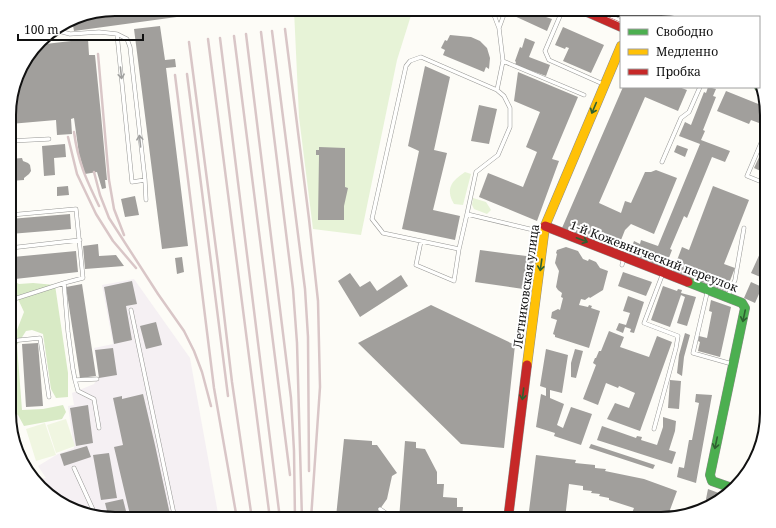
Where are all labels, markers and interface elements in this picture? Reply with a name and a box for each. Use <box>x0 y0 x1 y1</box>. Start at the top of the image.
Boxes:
scale bar <box>18 16 143 42</box>
legend <box>620 16 760 88</box>
text: 100 m <box>24 21 59 38</box>
text: Свободно <box>656 23 713 40</box>
text: Медленно <box>656 43 718 60</box>
text: Пробка <box>656 63 701 80</box>
one-way arrow <box>117 66 124 79</box>
one-way arrow <box>590 101 598 113</box>
one-way arrow <box>137 135 144 148</box>
street label: 1-й Кожевнический переулок <box>567 216 741 296</box>
street label: Летниковская улица <box>509 223 543 349</box>
one-way arrow <box>575 237 587 245</box>
one-way arrow <box>537 258 545 271</box>
one-way arrow <box>739 309 747 322</box>
one-way arrow <box>519 387 527 400</box>
one-way arrow <box>712 436 720 449</box>

